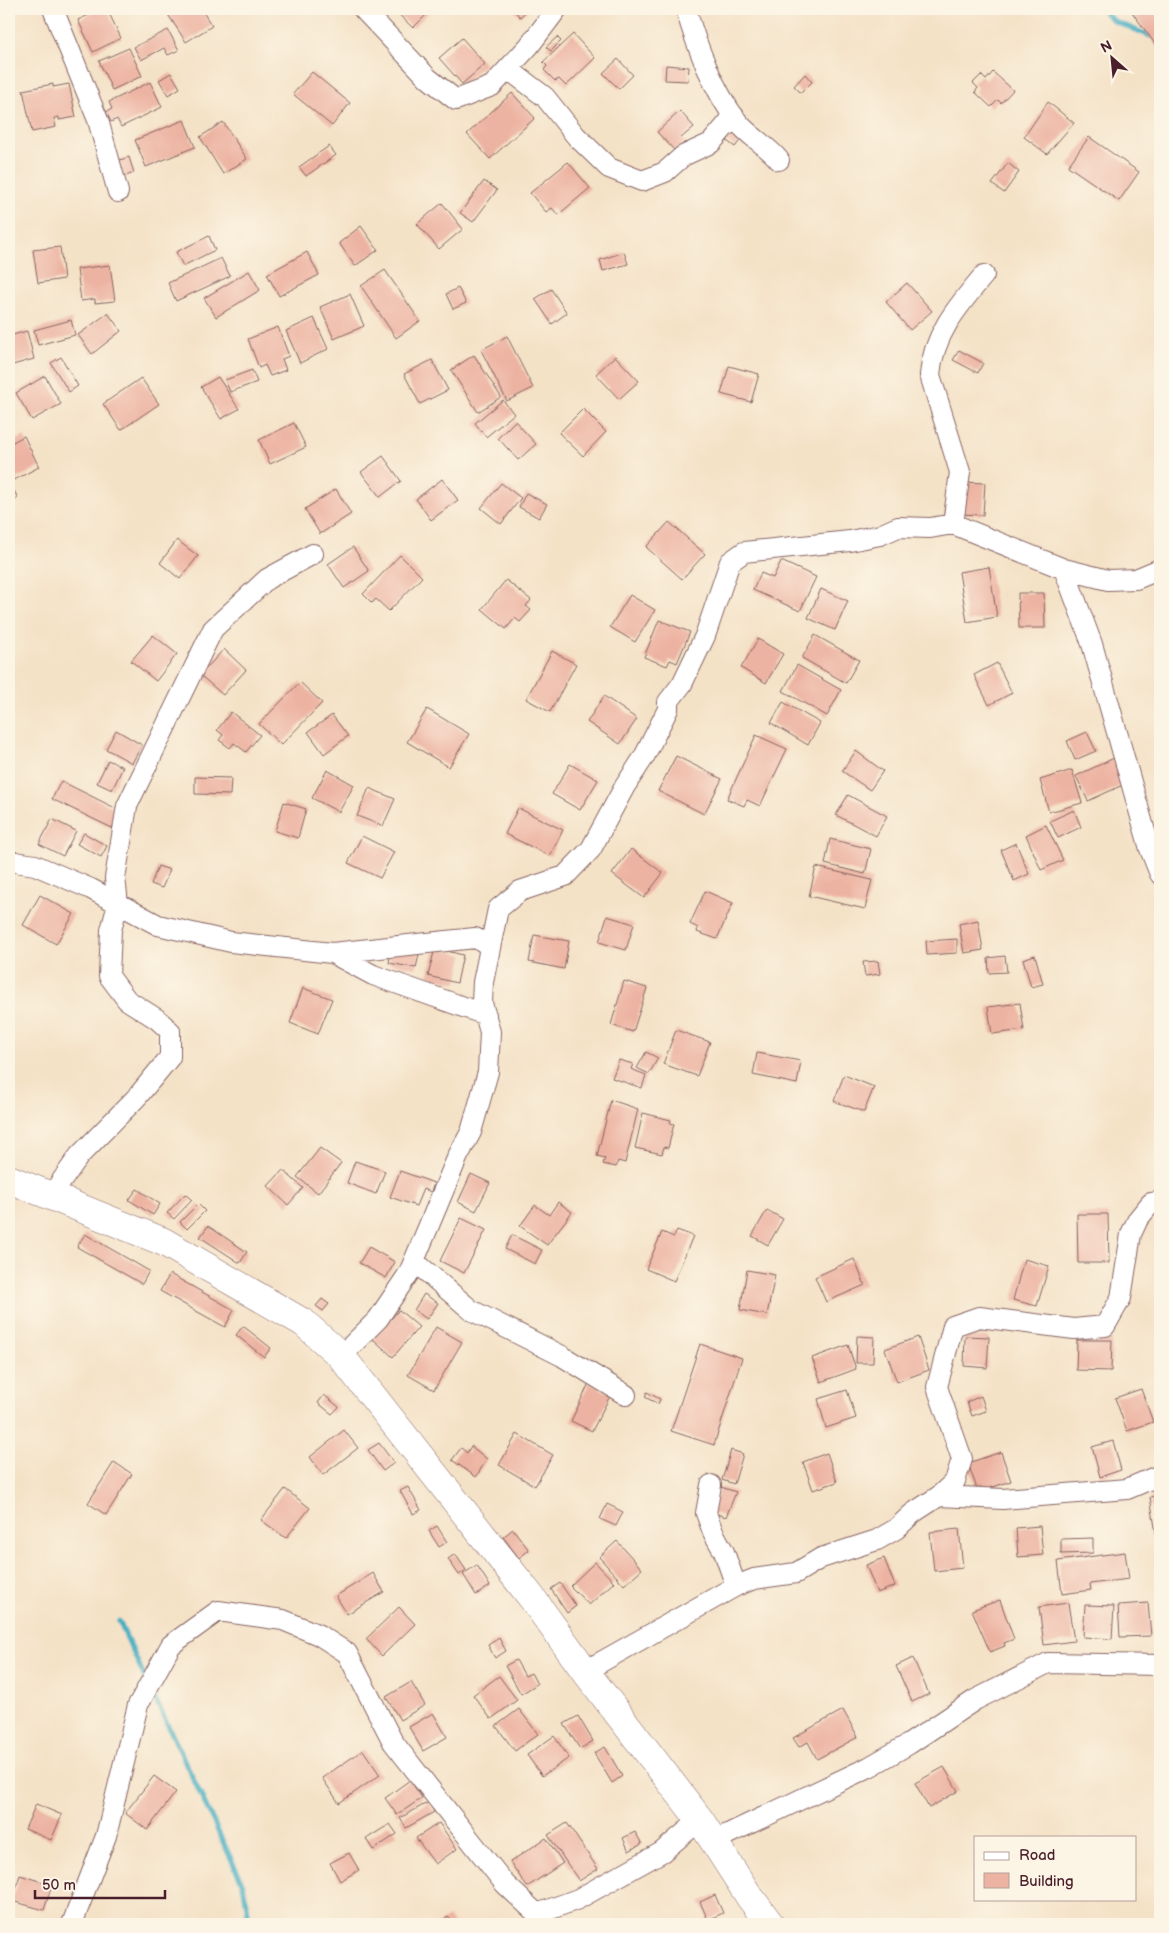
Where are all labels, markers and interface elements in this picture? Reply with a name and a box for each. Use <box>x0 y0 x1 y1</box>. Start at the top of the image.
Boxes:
north arrow <box>1086 32 1136 82</box>
text: N <box>1098 37 1115 57</box>
legend <box>974 1836 1136 1900</box>
text: Road <box>1019 1846 1055 1865</box>
scale bar <box>35 1868 165 1900</box>
text: Building <box>1019 1872 1074 1891</box>
text: 50 m <box>42 1876 76 1895</box>

